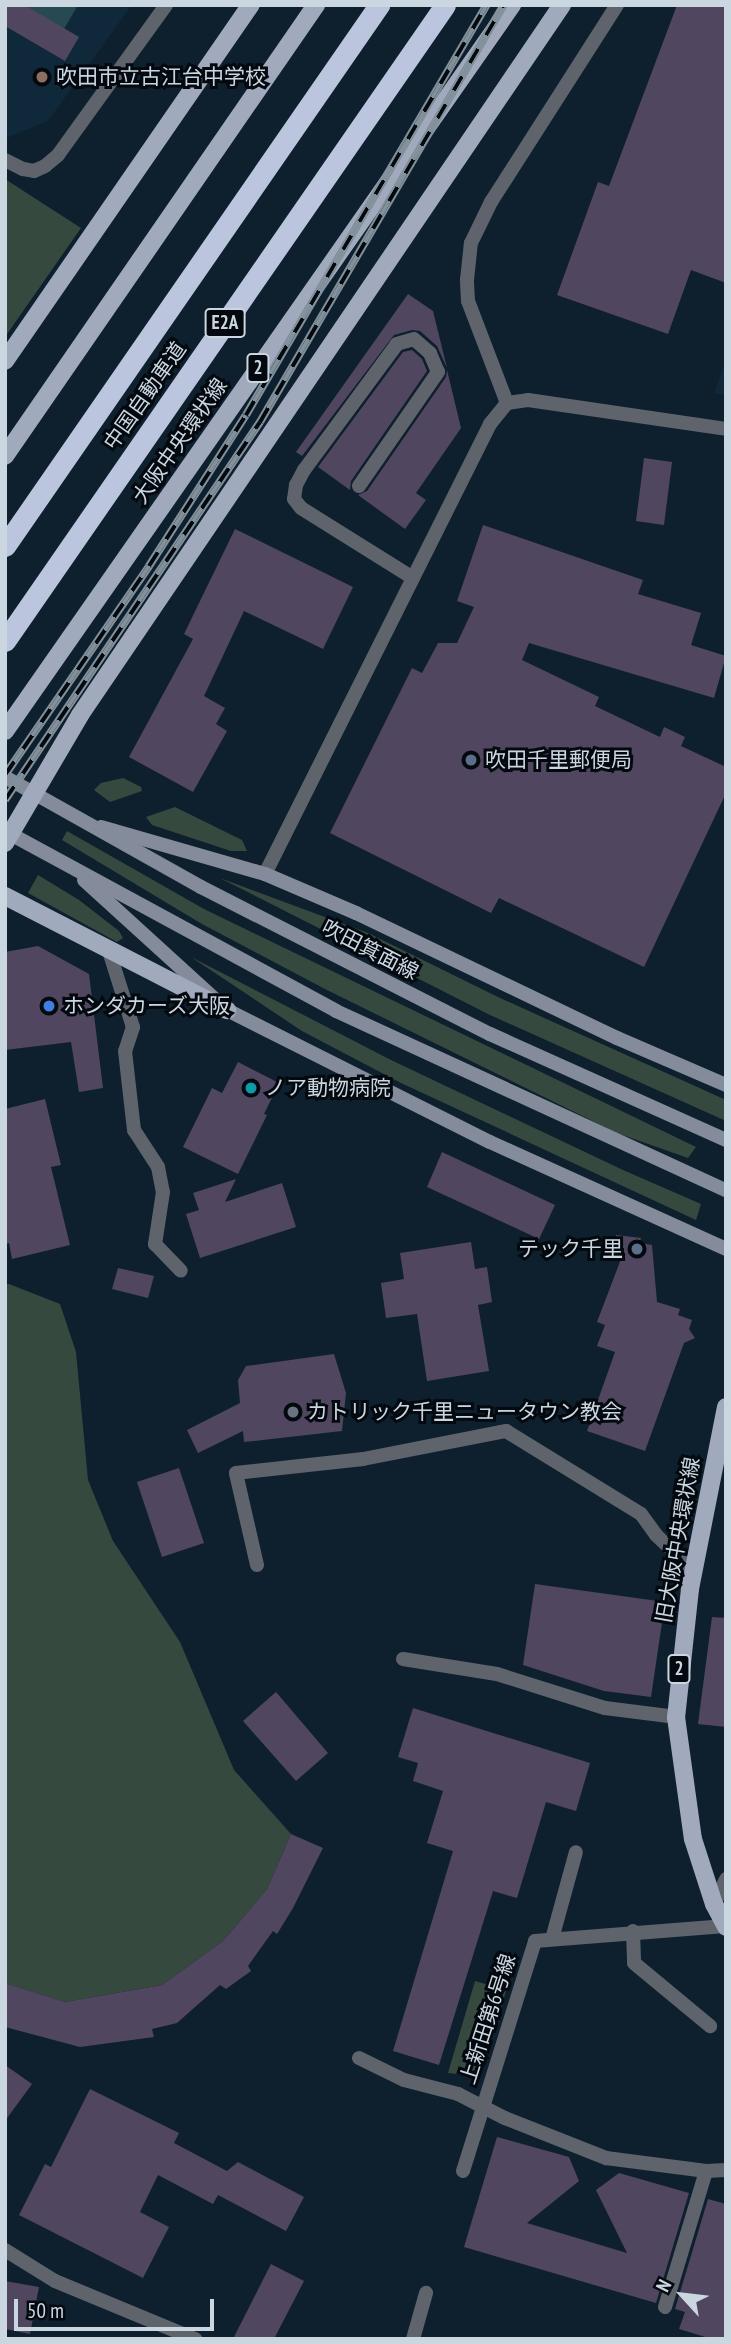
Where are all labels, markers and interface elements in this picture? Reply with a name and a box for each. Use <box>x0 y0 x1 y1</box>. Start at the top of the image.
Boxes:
place label: 吹田市立古江台中学校 <box>56 64 266 90</box>
marker: 吹田市立古江台中学校 <box>34 69 50 85</box>
road number: E2A <box>204 308 246 338</box>
street label: 中国自動車道 <box>99 337 191 455</box>
road number: 2 <box>246 352 270 384</box>
street label: 大阪中央環状線 <box>128 374 232 508</box>
place label: 吹田千里郵便局 <box>485 747 632 773</box>
marker: 吹田千里郵便局 <box>463 752 479 768</box>
street label: 吹田箕面線 <box>318 915 422 985</box>
place label: ホンダカーズ大阪 <box>63 993 231 1019</box>
marker: ホンダカーズ大阪 <box>41 998 57 1014</box>
place label: ノア動物病院 <box>265 1075 391 1101</box>
marker: ノア動物病院 <box>243 1080 259 1096</box>
place label: テック千里 <box>518 1236 623 1262</box>
marker: テック千里 <box>629 1241 645 1257</box>
place label: カトリック千里ニュータウン教会 <box>307 1399 622 1425</box>
marker: カトリック千里ニュータウン教会 <box>285 1404 301 1420</box>
street label: 旧大阪中央環状線 <box>651 1455 705 1625</box>
road number: 2 <box>667 1653 691 1684</box>
street label: 上新田第6号線 <box>455 1951 521 2087</box>
north arrow <box>647 2260 717 2330</box>
text: N <box>650 2275 676 2295</box>
scale bar <box>18 2284 217 2328</box>
text: 50 m <box>27 2297 64 2324</box>

